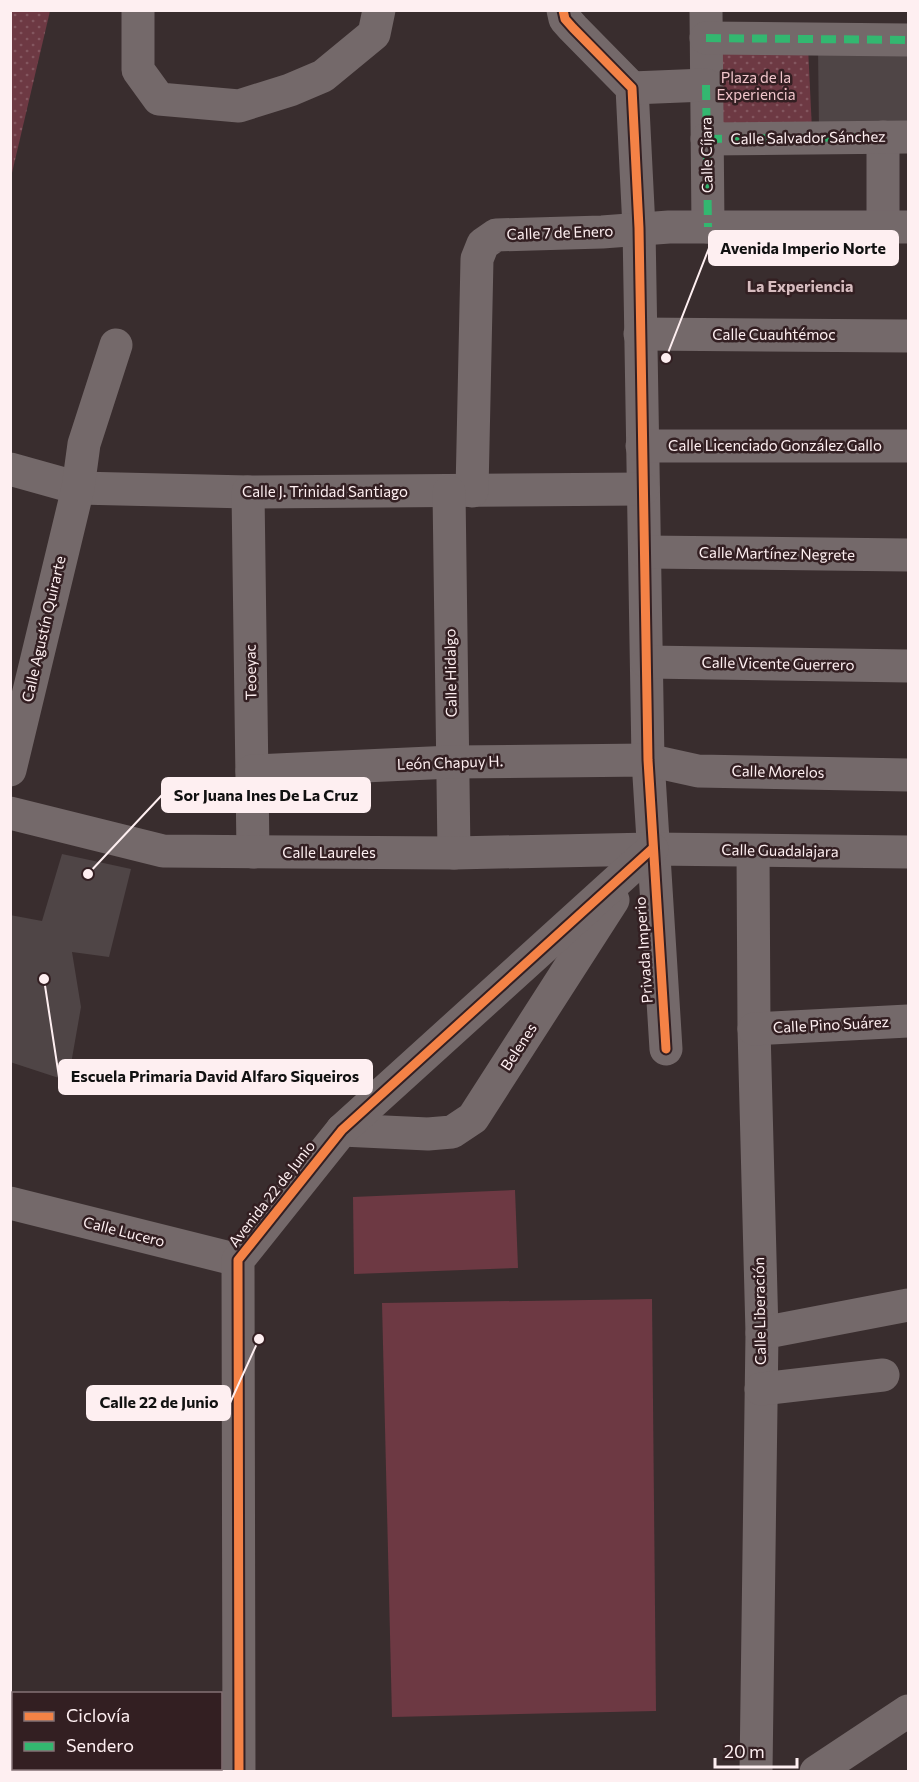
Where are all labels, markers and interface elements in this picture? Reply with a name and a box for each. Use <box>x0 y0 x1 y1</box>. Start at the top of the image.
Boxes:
park label: Plaza de la Experiencia <box>716 68 796 103</box>
street label: Calle Cíjara <box>696 117 716 193</box>
street label: Calle Salvador Sánchez <box>730 127 886 147</box>
street label: Calle 7 de Enero <box>506 221 614 243</box>
callout: Avenida Imperio Norte <box>709 231 898 265</box>
text: Avenida Imperio Norte <box>720 238 886 257</box>
district label: La Experiencia <box>747 276 853 295</box>
street label: Calle Cuauhtémoc <box>712 325 836 343</box>
street label: Calle Licenciado González Gallo <box>668 436 882 454</box>
street label: Calle J. Trinidad Santiago <box>242 482 408 500</box>
street label: Calle Martínez Negrete <box>699 543 855 563</box>
street label: Calle Agustín Quirarte <box>17 554 69 704</box>
street label: Calle Hidalgo <box>440 628 460 718</box>
street label: Teoeyac <box>241 644 259 700</box>
street label: Calle Vicente Guerrero <box>701 653 855 673</box>
street label: León Chapuy H. <box>397 751 503 773</box>
street label: Calle Morelos <box>731 761 825 781</box>
callout: Sor Juana Ines De La Cruz <box>162 778 370 812</box>
text: Sor Juana Ines De La Cruz <box>174 785 358 804</box>
street label: Calle Guadalajara <box>721 840 839 860</box>
street label: Calle Laureles <box>282 843 376 861</box>
street label: Privada Imperio <box>630 896 656 1004</box>
street label: Calle Pino Suárez <box>772 1012 889 1036</box>
street label: Belenes <box>496 1019 540 1073</box>
callout: Escuela Primaria David Alfaro Siqueiros <box>59 1060 372 1094</box>
text: Escuela Primaria David Alfaro Siqueiros <box>71 1066 359 1085</box>
street label: Avenida 22 de Junio <box>224 1137 318 1250</box>
street label: Calle Lucero <box>82 1212 167 1250</box>
street label: Calle Liberación <box>749 1257 769 1365</box>
callout: Calle 22 de Junio <box>87 1386 230 1420</box>
text: Calle 22 de Junio <box>99 1392 219 1411</box>
legend <box>12 1692 222 1770</box>
text: Ciclovía <box>66 1704 130 1726</box>
scale bar <box>715 1731 798 1769</box>
text: Sendero <box>66 1734 134 1756</box>
text: 20 m <box>724 1740 765 1762</box>

